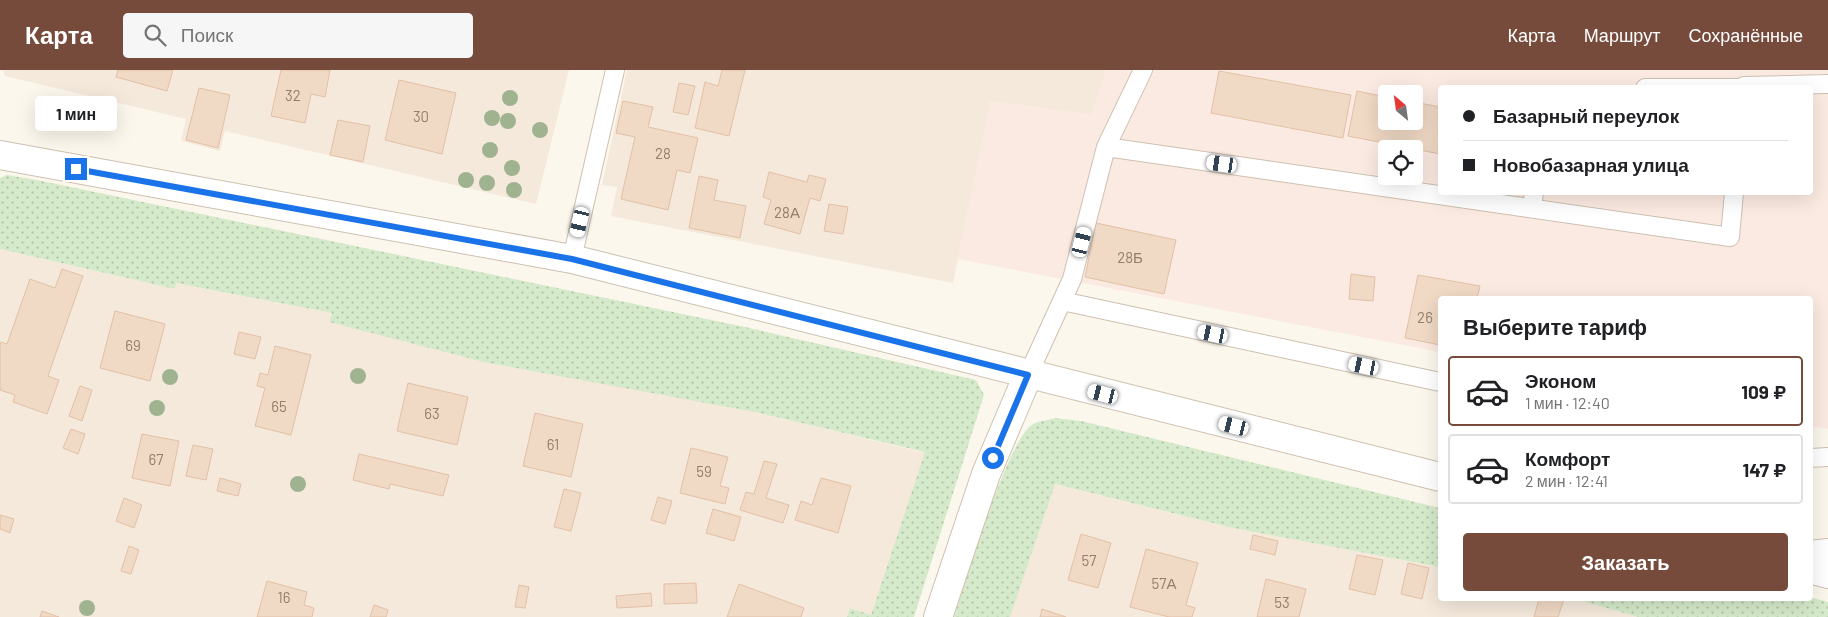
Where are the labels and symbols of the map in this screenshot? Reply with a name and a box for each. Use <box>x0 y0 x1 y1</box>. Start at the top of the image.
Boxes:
north arrow <box>1378 85 1422 130</box>
house number: 32 <box>285 86 301 104</box>
callout: 1 мин <box>35 97 117 132</box>
house number: 30 <box>413 107 429 125</box>
house number: 28 <box>655 144 671 162</box>
car <box>1206 154 1237 174</box>
route end <box>65 158 87 180</box>
house number: 28А <box>774 203 800 221</box>
car <box>569 206 590 238</box>
car <box>1071 226 1092 258</box>
house number: 28Б <box>1117 248 1143 266</box>
house number: 26 <box>1417 308 1433 326</box>
car <box>1196 324 1229 344</box>
house number: 69 <box>125 336 141 354</box>
car <box>1347 356 1380 376</box>
car <box>1086 383 1119 405</box>
house number: 65 <box>271 397 287 415</box>
house number: 63 <box>424 404 440 422</box>
car <box>1217 415 1250 437</box>
house number: 61 <box>547 435 559 453</box>
route start <box>982 447 1004 469</box>
house number: 67 <box>149 450 163 468</box>
house number: 59 <box>696 462 712 480</box>
house number: 57 <box>1082 551 1096 569</box>
house number: 57А <box>1152 574 1176 592</box>
house number: 16 <box>278 588 290 606</box>
house number: 53 <box>1274 593 1290 611</box>

